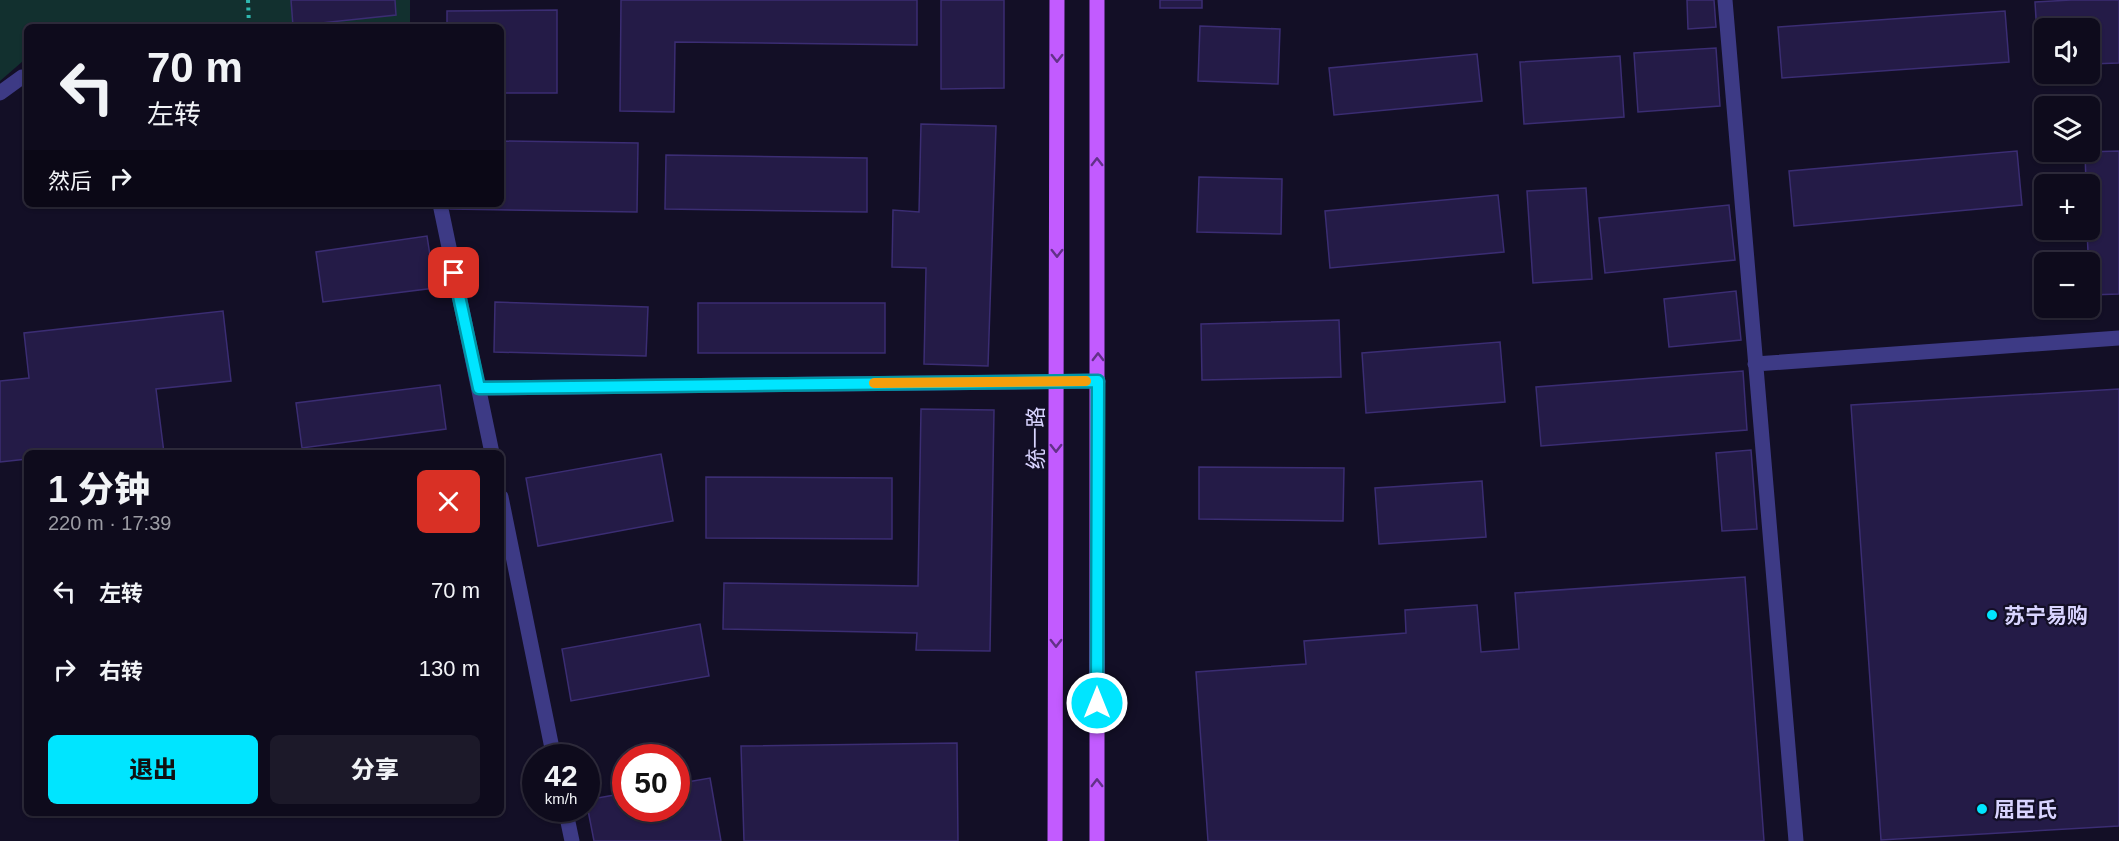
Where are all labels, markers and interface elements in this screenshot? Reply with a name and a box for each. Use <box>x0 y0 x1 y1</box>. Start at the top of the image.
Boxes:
map controls <box>2034 18 2100 318</box>
button: sound <box>2034 18 2100 84</box>
text: 70 m <box>147 44 243 91</box>
icon: left <box>48 48 126 126</box>
one-way arrow <box>1051 54 1063 63</box>
button: layers <box>2034 96 2100 162</box>
text: 左转 <box>147 100 201 130</box>
one-way arrow <box>1091 157 1103 166</box>
icon: right <box>104 162 137 195</box>
text: 然后 <box>48 169 92 194</box>
button: + <box>2034 174 2100 240</box>
pin <box>428 247 479 298</box>
one-way arrow <box>1051 249 1063 258</box>
button: − <box>2034 252 2100 318</box>
icon: arrive <box>437 256 470 289</box>
one-way arrow <box>1092 352 1104 361</box>
street label: 统一路 <box>1024 407 1047 470</box>
one-way arrow <box>1050 444 1062 453</box>
text: 1 分钟 <box>48 469 150 510</box>
button: close <box>417 470 480 533</box>
text: 220 m · 17:39 <box>48 512 171 534</box>
icon: left <box>48 575 81 608</box>
text: 70 m <box>431 578 480 603</box>
text: 左转 <box>99 581 143 606</box>
place label: 苏宁易购 <box>2004 604 2088 627</box>
marker: 苏宁易购 <box>1985 608 1999 622</box>
one-way arrow <box>1050 639 1062 648</box>
icon: right <box>48 653 81 686</box>
text: 130 m <box>419 656 480 681</box>
text: 右转 <box>99 659 143 684</box>
position arrow <box>1065 671 1129 735</box>
button: 退出 <box>48 735 258 804</box>
button: 分享 <box>270 735 480 804</box>
speed limit sign: 50 <box>612 744 690 822</box>
text: 42 <box>544 759 578 792</box>
one-way arrow <box>1091 778 1103 787</box>
text: km/h <box>545 790 577 807</box>
place label: 屈臣氏 <box>1994 798 2057 821</box>
marker: 屈臣氏 <box>1975 802 1989 816</box>

